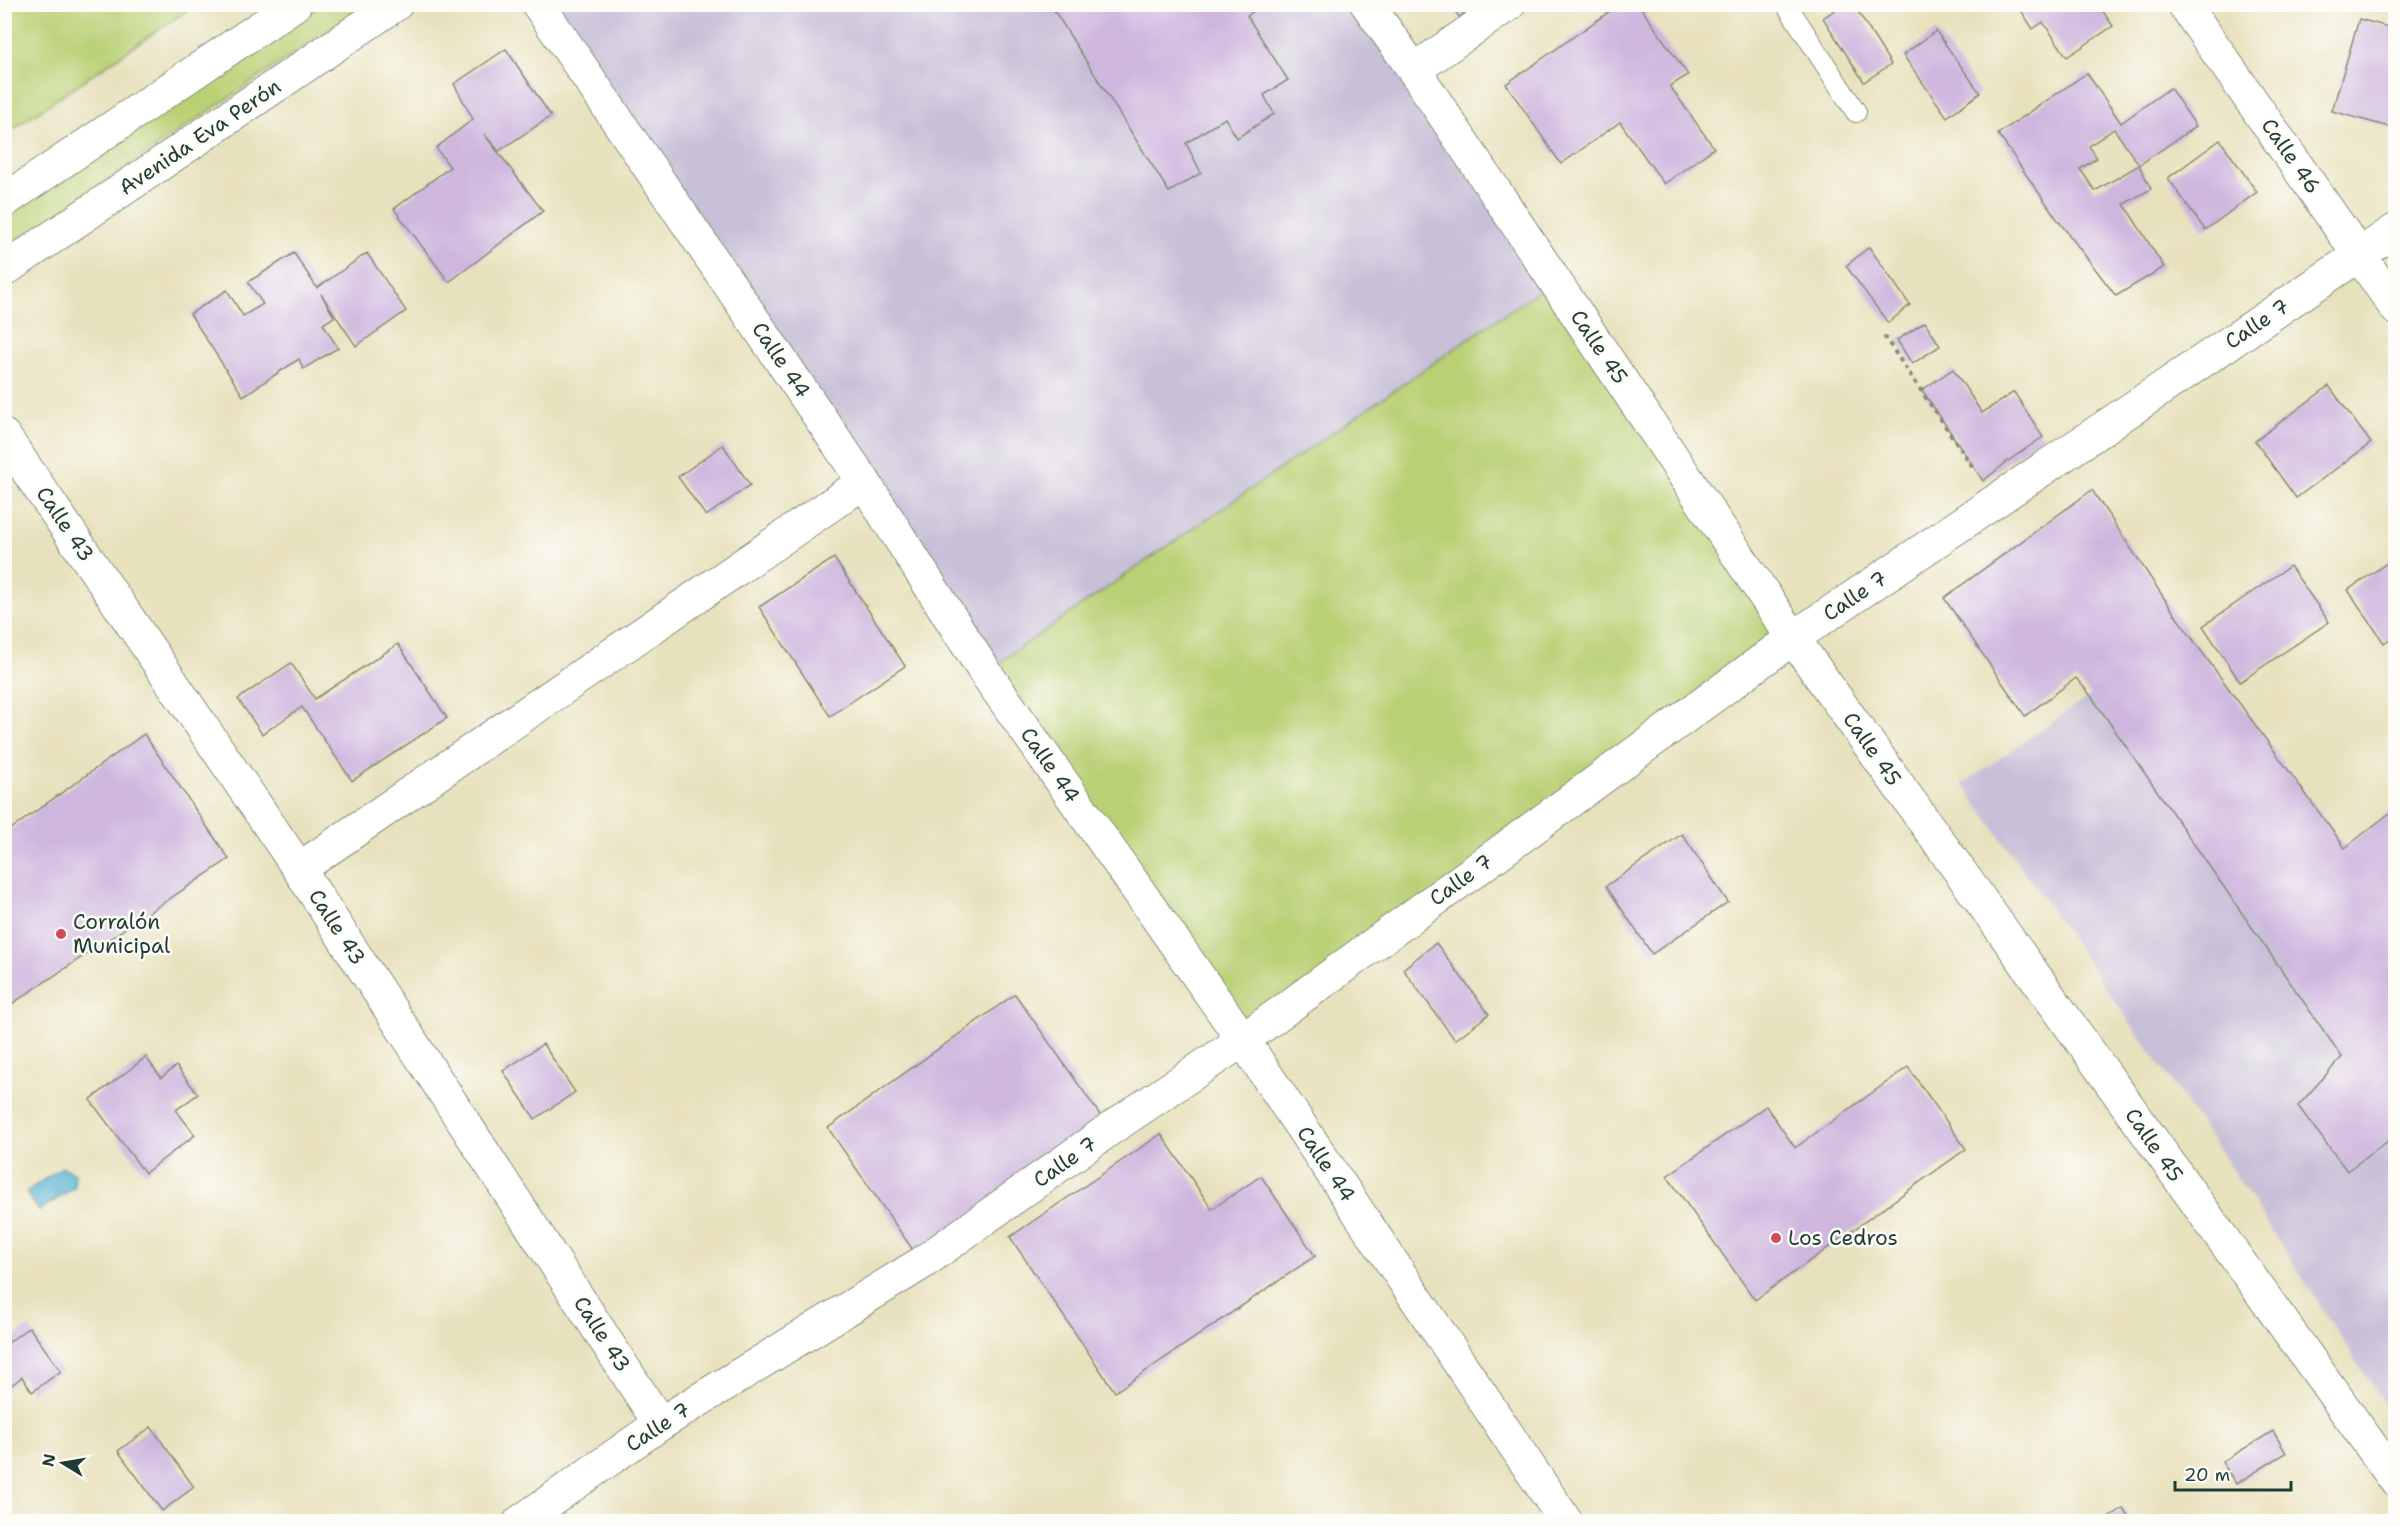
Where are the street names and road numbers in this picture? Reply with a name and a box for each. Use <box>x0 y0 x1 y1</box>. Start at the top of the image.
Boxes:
street label: Avenida Eva Perón <box>114 72 287 202</box>
street label: Calle 46 <box>2255 113 2327 199</box>
street label: Calle 7 <box>2219 292 2295 356</box>
street label: Calle 45 <box>1564 304 1634 390</box>
street label: Calle 44 <box>745 317 817 403</box>
street label: Calle 43 <box>30 481 100 567</box>
street label: Calle 7 <box>1817 564 1893 628</box>
street label: Calle 45 <box>1836 707 1908 791</box>
street label: Calle 44 <box>1014 722 1086 808</box>
street label: Calle 7 <box>1424 848 1498 912</box>
street label: Calle 43 <box>302 884 372 970</box>
street label: Calle 45 <box>2118 1103 2190 1187</box>
street label: Calle 44 <box>1290 1121 1362 1207</box>
street label: Calle 7 <box>1028 1130 1102 1194</box>
street label: Calle 43 <box>567 1291 637 1377</box>
street label: Calle 7 <box>620 1396 696 1458</box>

